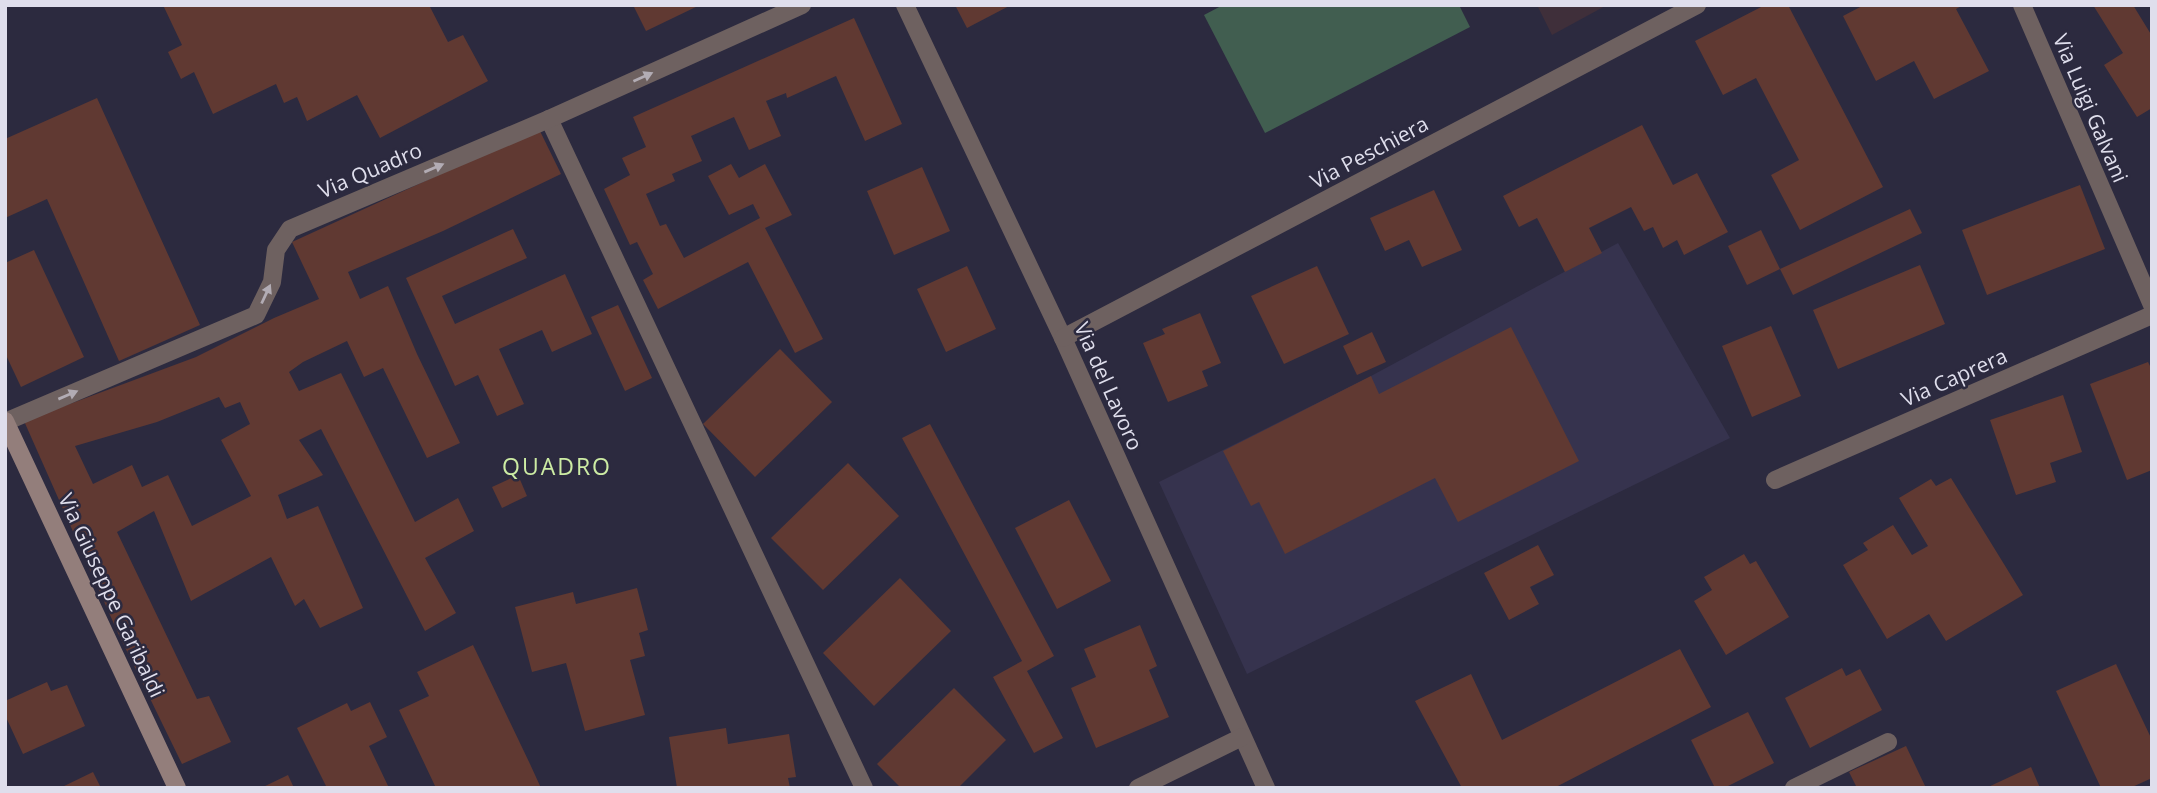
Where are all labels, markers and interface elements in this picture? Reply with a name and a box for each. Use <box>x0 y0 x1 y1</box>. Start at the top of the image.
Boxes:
street label: Via Luigi Galvani <box>2047 29 2135 187</box>
one-way arrow <box>632 71 653 82</box>
street label: Via Peschiera <box>1305 109 1433 195</box>
street label: Via Quadro <box>314 136 426 204</box>
one-way arrow <box>424 162 444 174</box>
one-way arrow <box>260 284 272 304</box>
street label: Via del Lavoro <box>1068 318 1150 454</box>
street label: Via Caprera <box>1897 341 2011 413</box>
one-way arrow <box>58 389 78 401</box>
district label: QUADRO <box>502 450 612 482</box>
street label: Via Giuseppe Garibaldi <box>52 489 172 701</box>

